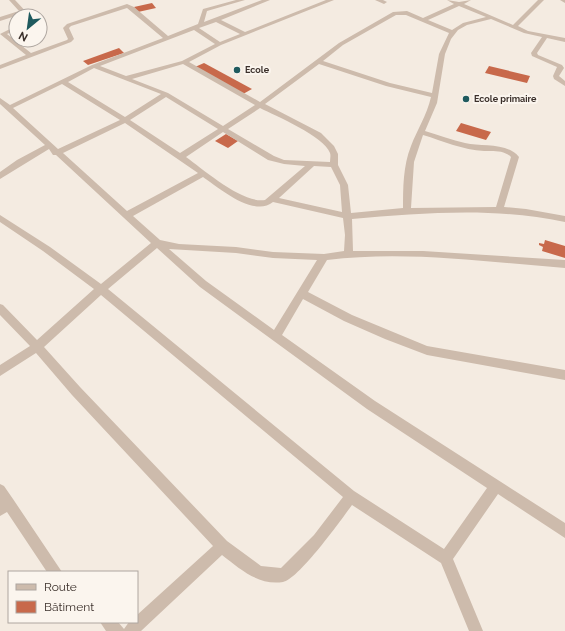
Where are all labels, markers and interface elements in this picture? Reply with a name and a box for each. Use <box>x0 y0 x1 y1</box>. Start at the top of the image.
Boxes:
north arrow <box>8 8 48 48</box>
text: N <box>17 29 30 44</box>
marker: Ecole <box>232 65 242 75</box>
place label: Ecole <box>245 65 270 75</box>
marker: Ecole primaire <box>461 94 471 104</box>
place label: Ecole primaire <box>474 94 537 104</box>
legend <box>8 571 138 623</box>
text: Route <box>44 580 77 594</box>
text: Bâtiment <box>44 600 94 614</box>

